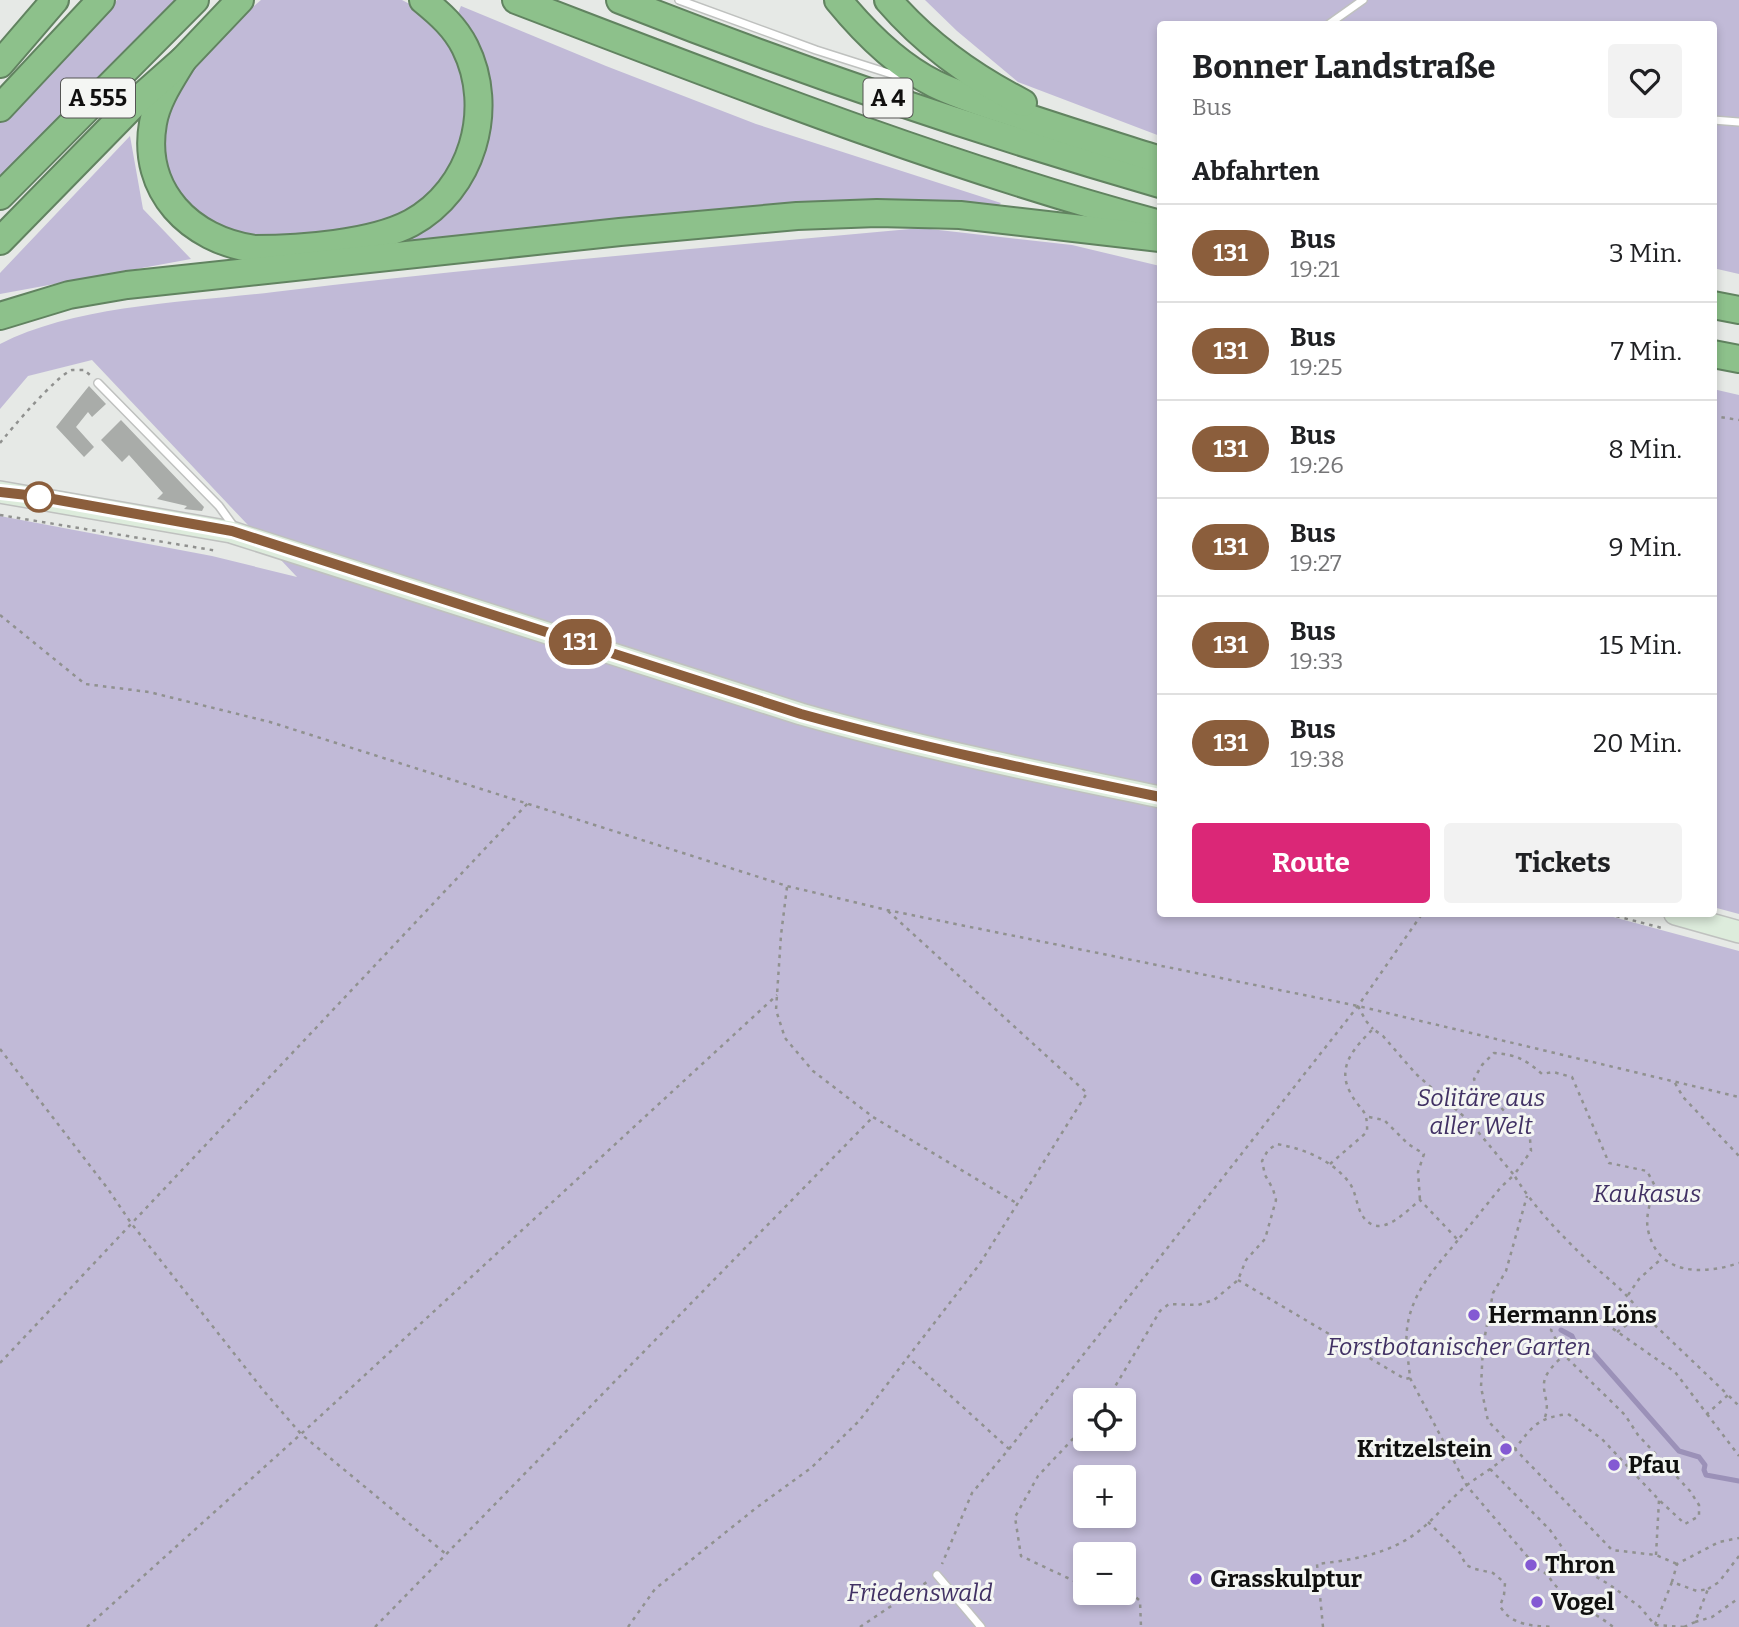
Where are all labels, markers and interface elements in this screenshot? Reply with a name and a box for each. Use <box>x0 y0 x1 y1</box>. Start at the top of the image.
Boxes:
button: heart <box>1608 44 1682 118</box>
text: Bonner Landstraße <box>1192 47 1496 87</box>
road number: A 555 <box>61 78 135 118</box>
road number: A 4 <box>864 78 912 118</box>
text: Bus <box>1192 93 1232 121</box>
text: Abfahrten <box>1192 156 1319 187</box>
text: Bus <box>1290 224 1336 255</box>
text: 3 Min. <box>1609 238 1682 269</box>
text: 131 <box>1213 239 1248 267</box>
text: 19:21 <box>1290 255 1340 283</box>
text: Bus <box>1290 322 1336 353</box>
text: 7 Min. <box>1611 336 1682 367</box>
text: 131 <box>1213 337 1248 365</box>
text: 19:25 <box>1290 353 1342 381</box>
text: Bus <box>1290 420 1336 451</box>
text: 8 Min. <box>1608 434 1682 465</box>
text: 131 <box>1213 435 1248 463</box>
text: 19:26 <box>1290 451 1344 479</box>
unlabelled marker <box>24 482 54 512</box>
text: Bus <box>1290 518 1336 549</box>
text: 9 Min. <box>1609 532 1682 563</box>
text: 131 <box>1213 533 1248 561</box>
text: 19:27 <box>1290 549 1342 577</box>
text: Bus <box>1290 616 1336 647</box>
line badge: 131 <box>540 619 620 665</box>
text: 131 <box>563 628 597 656</box>
text: 15 Min. <box>1599 630 1682 661</box>
text: 131 <box>1213 631 1248 659</box>
text: 19:33 <box>1290 647 1343 675</box>
text: Bus <box>1290 714 1336 745</box>
text: 20 Min. <box>1593 728 1682 759</box>
text: 131 <box>1213 729 1248 757</box>
text: 19:38 <box>1290 745 1345 773</box>
button: Route <box>1192 823 1430 903</box>
button: Tickets <box>1444 823 1682 903</box>
park label: Solitäre aus aller Welt <box>1417 1084 1545 1140</box>
park label: Kaukasus <box>1593 1180 1701 1208</box>
place label: Hermann Löns <box>1488 1301 1657 1329</box>
marker: Hermann Löns <box>1466 1307 1482 1323</box>
park label: Forstbotanischer Garten <box>1327 1333 1591 1361</box>
map controls <box>1073 1388 1136 1605</box>
button: locate <box>1073 1388 1136 1451</box>
place label: Kritzelstein <box>1357 1435 1493 1463</box>
marker: Kritzelstein <box>1498 1441 1514 1457</box>
place label: Pfau <box>1628 1451 1680 1479</box>
marker: Pfau <box>1606 1457 1622 1473</box>
button: + <box>1073 1465 1136 1528</box>
button: − <box>1073 1542 1136 1605</box>
place label: Thron <box>1545 1551 1615 1579</box>
marker: Thron <box>1523 1557 1539 1573</box>
place label: Grasskulptur <box>1210 1565 1362 1593</box>
marker: Grasskulptur <box>1188 1571 1204 1587</box>
park label: Friedenswald <box>847 1579 993 1607</box>
place label: Vogel <box>1551 1588 1615 1616</box>
marker: Vogel <box>1529 1594 1545 1610</box>

